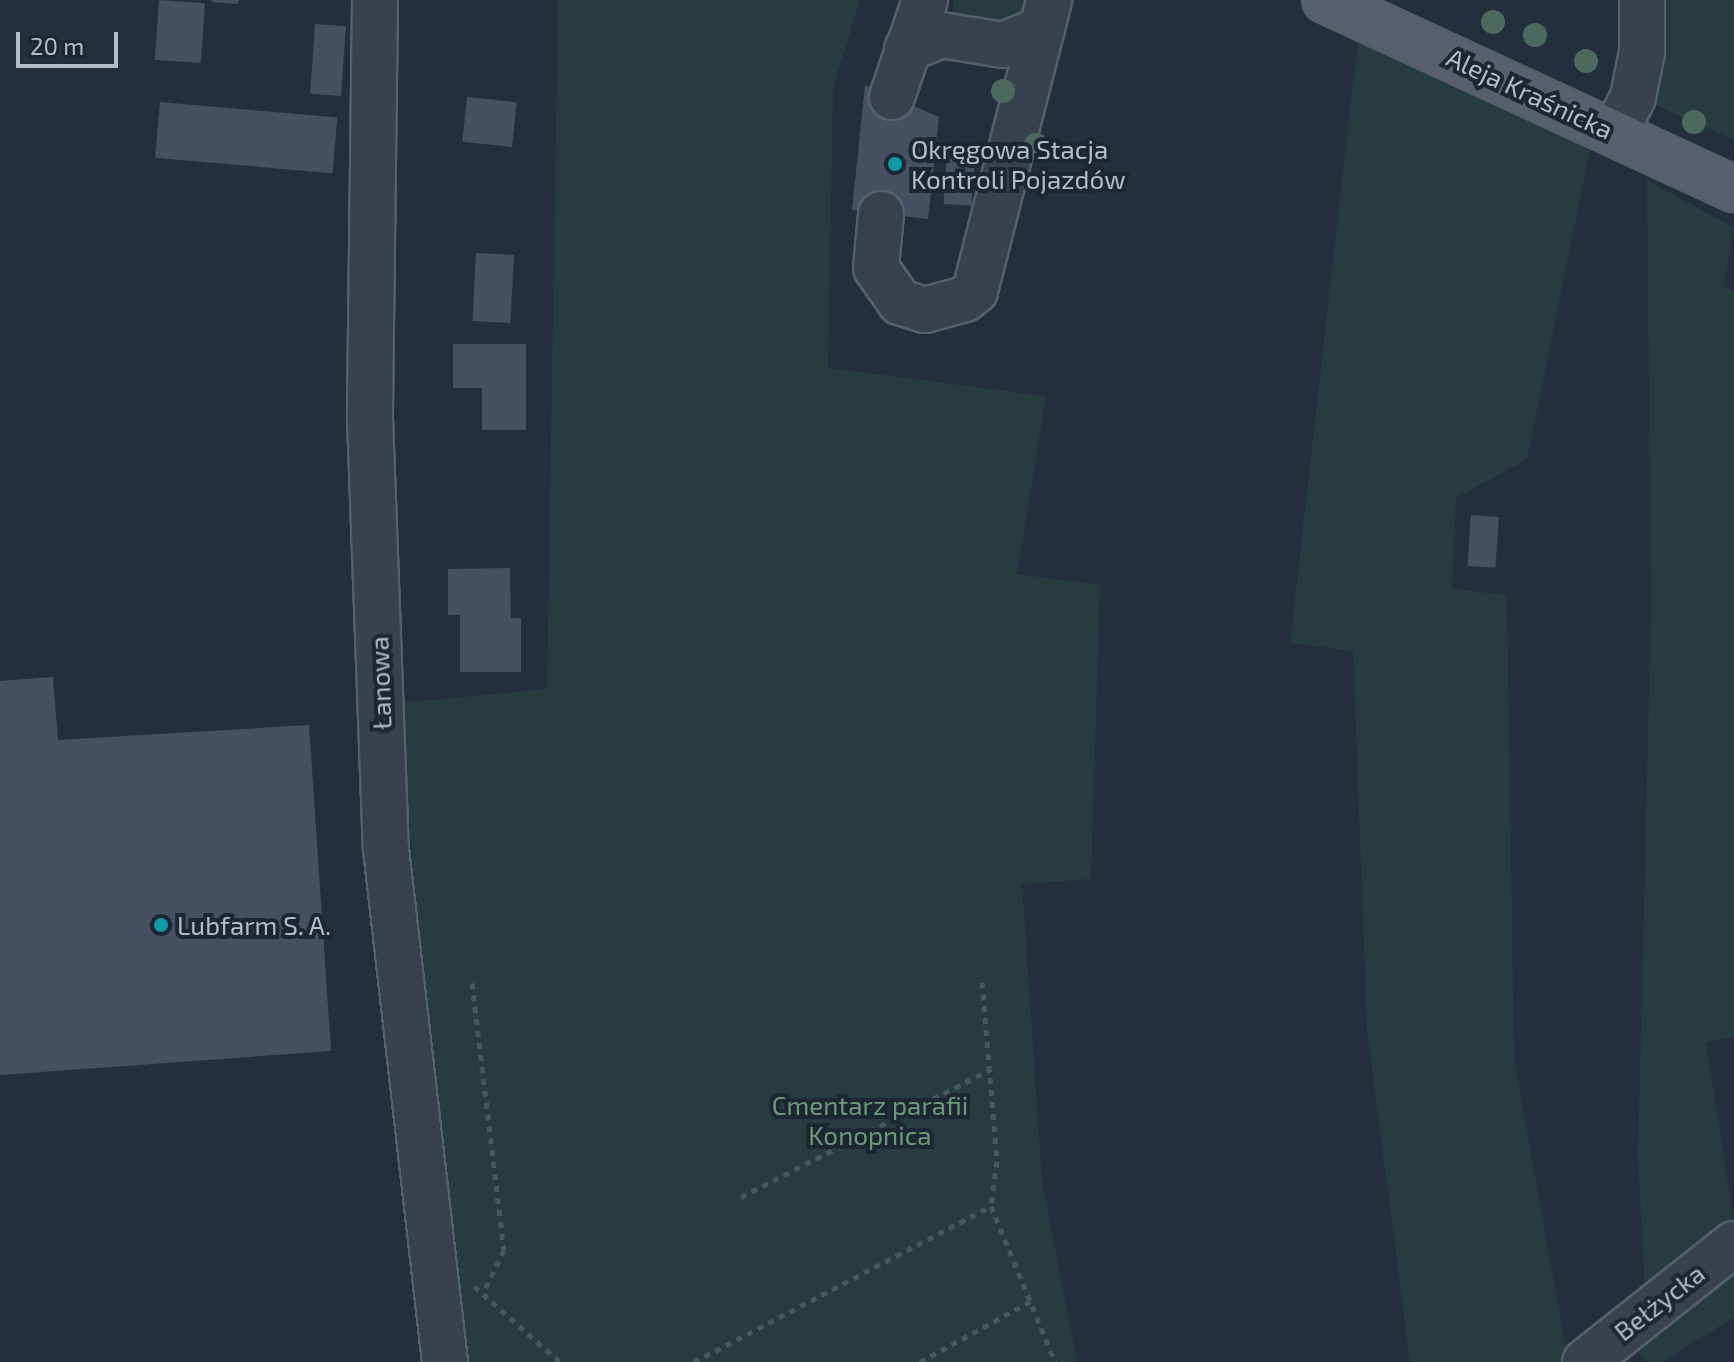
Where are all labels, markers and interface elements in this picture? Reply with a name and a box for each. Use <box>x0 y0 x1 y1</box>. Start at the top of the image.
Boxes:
scale bar <box>20 16 122 66</box>
text: 20 m <box>30 31 84 60</box>
street label: Aleja Kraśnicka <box>1442 41 1618 145</box>
place label: Okręgowa Stacja Kontroli Pojazdów <box>911 133 1126 194</box>
marker: Okręgowa Stacja Kontroli Pojazdów <box>886 155 904 173</box>
street label: Łanowa <box>363 636 397 730</box>
place label: Lubfarm S. A. <box>177 909 332 941</box>
marker: Lubfarm S. A. <box>152 916 170 934</box>
park label: Cmentarz parafii Konopnica <box>772 1089 968 1150</box>
street label: Bełżycka <box>1608 1257 1710 1347</box>

